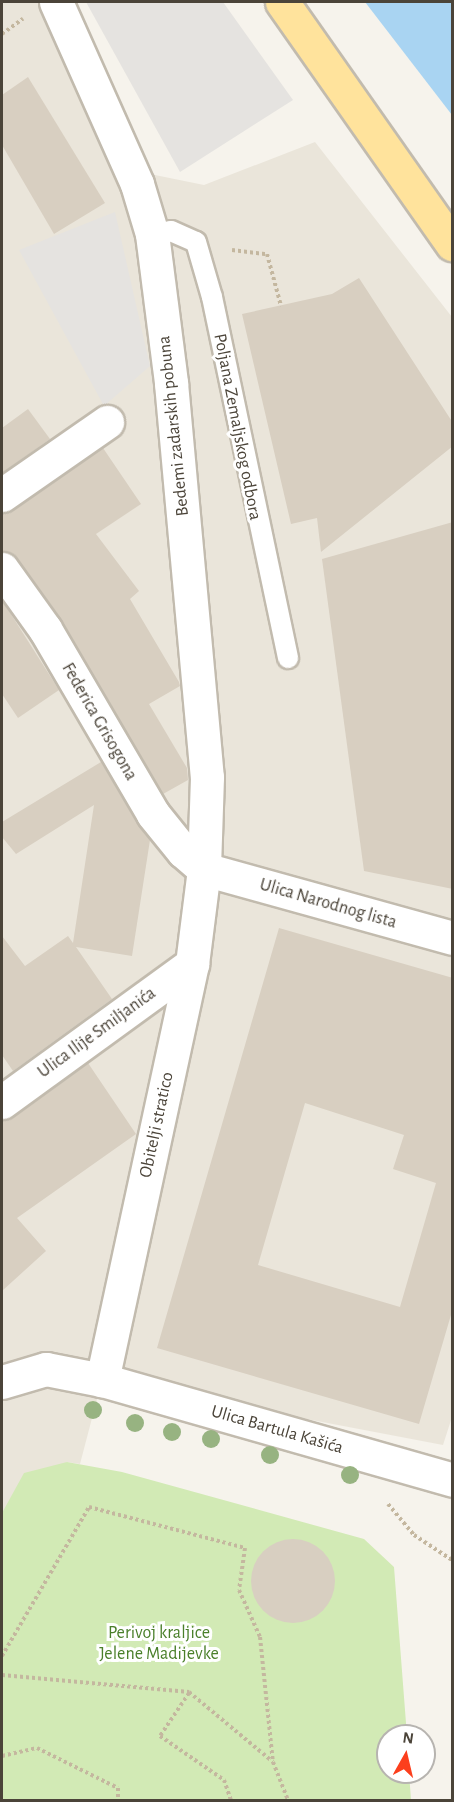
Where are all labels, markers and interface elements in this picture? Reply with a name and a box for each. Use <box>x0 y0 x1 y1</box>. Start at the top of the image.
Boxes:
street label: Poljana Zemaljskog odbora <box>208 332 266 522</box>
street label: Bedemi zadarskih pobuna <box>154 335 194 517</box>
street label: Federica Grisogona <box>57 659 141 785</box>
street label: Ulica Narodnog lista <box>257 874 399 934</box>
street label: Ulica Ilije Smiljanića <box>34 983 160 1083</box>
street label: Obitelji stratico <box>135 1070 179 1180</box>
street label: Ulica Bartula Kašića <box>208 1401 346 1459</box>
park label: Perivoj kraljice Jelene Madijevke <box>99 1623 219 1666</box>
north arrow <box>376 1724 436 1784</box>
text: N <box>402 1729 415 1747</box>

